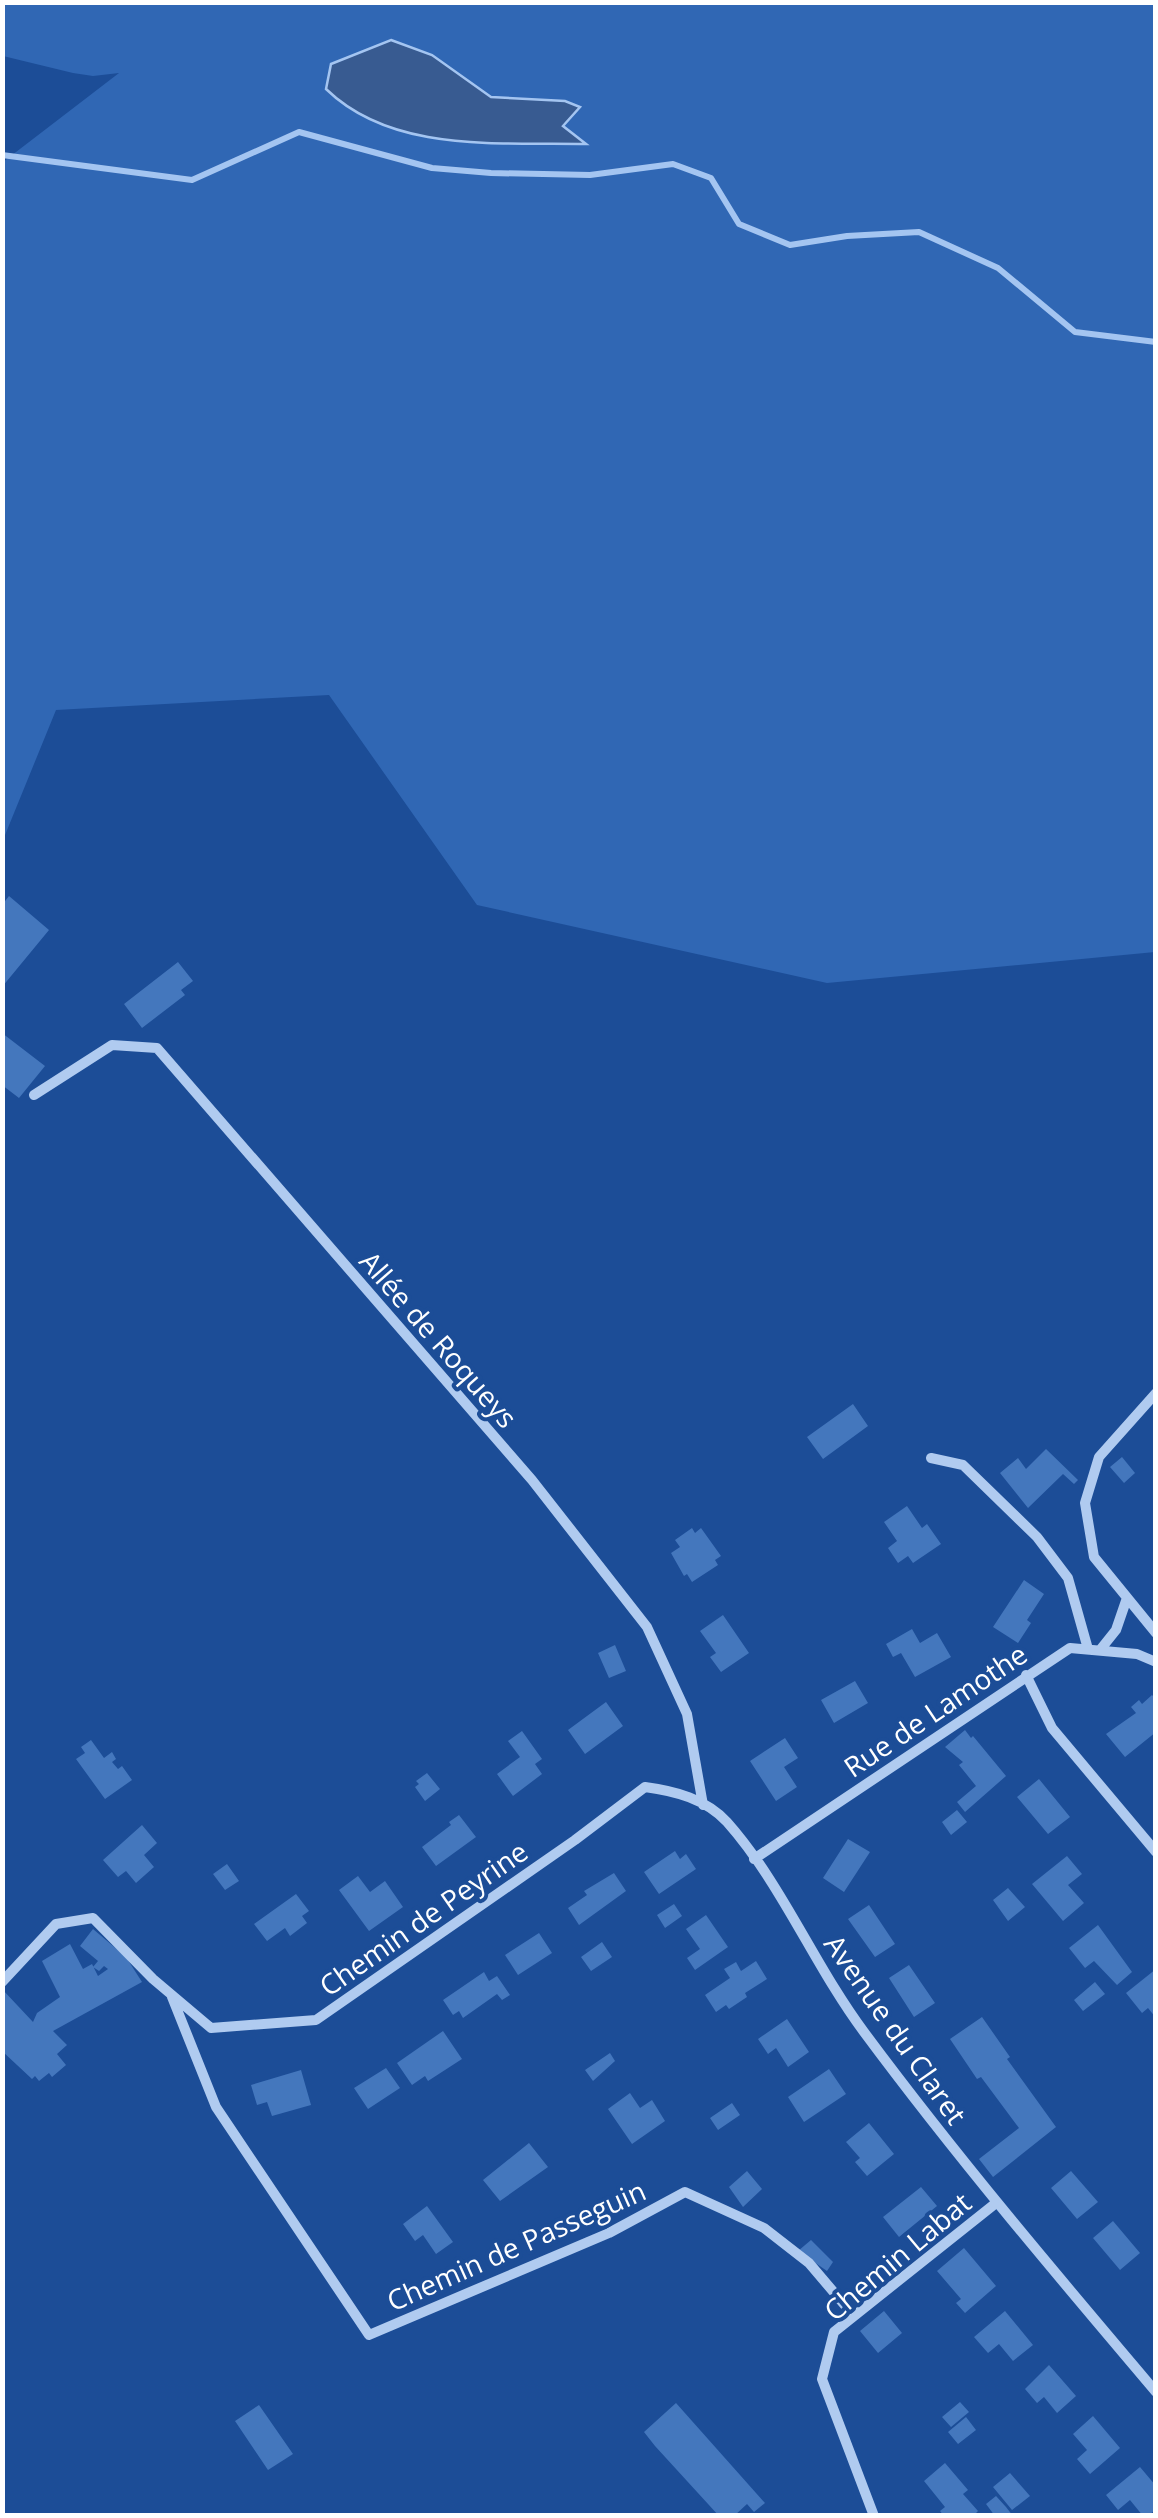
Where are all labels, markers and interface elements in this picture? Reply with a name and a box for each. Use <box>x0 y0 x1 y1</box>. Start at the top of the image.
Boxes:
street label: Allée de Roqueys <box>352 1243 526 1435</box>
street label: Rue de Lamothe <box>836 1635 1034 1785</box>
street label: Chemin de Peyrine <box>311 1832 535 2004</box>
street label: Avenue du Claret <box>816 1926 976 2132</box>
street label: Chemin de Passeguin <box>381 2171 651 2319</box>
street label: Chemin Labat <box>816 2183 978 2329</box>

